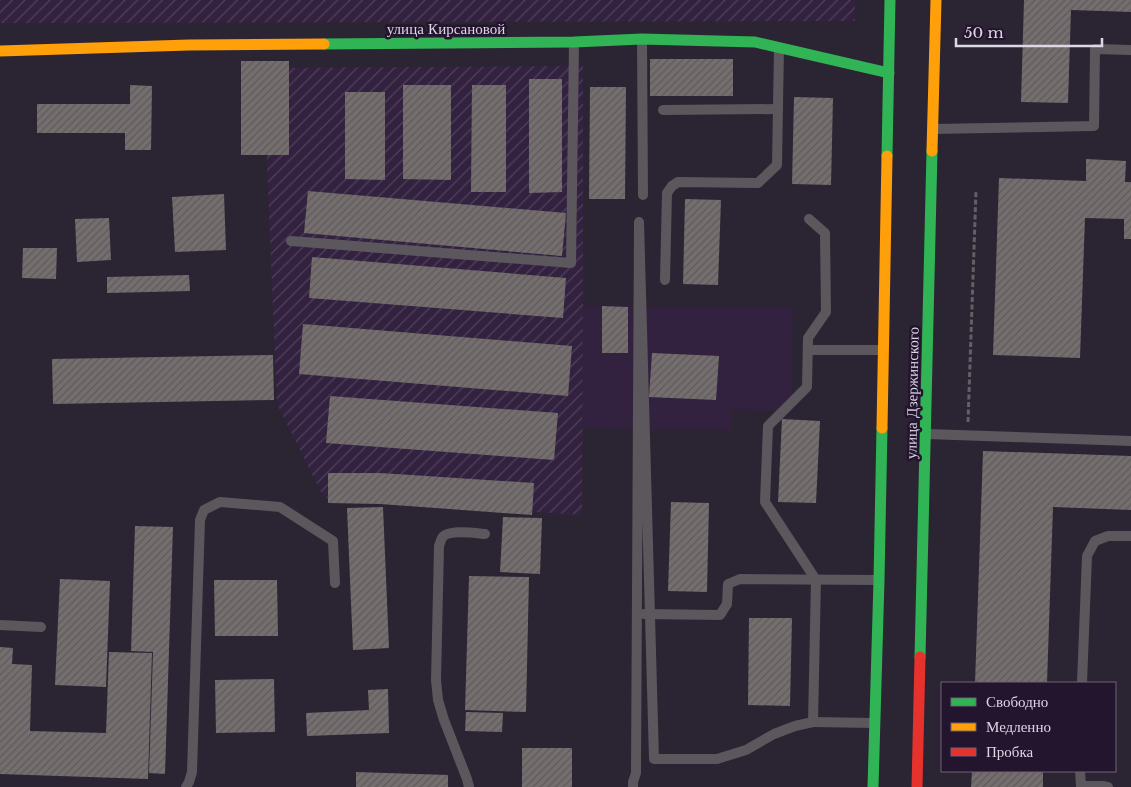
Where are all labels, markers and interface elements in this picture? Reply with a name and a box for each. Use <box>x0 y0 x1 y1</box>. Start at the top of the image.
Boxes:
scale bar <box>956 15 1102 47</box>
street label: улица Кирсановой <box>387 19 505 38</box>
text: 50 m <box>964 23 1004 42</box>
street label: улица Дзержинского <box>901 327 923 459</box>
legend <box>941 682 1116 772</box>
text: Свободно <box>986 692 1048 711</box>
text: Медленно <box>986 717 1051 736</box>
text: Пробка <box>986 742 1034 761</box>

